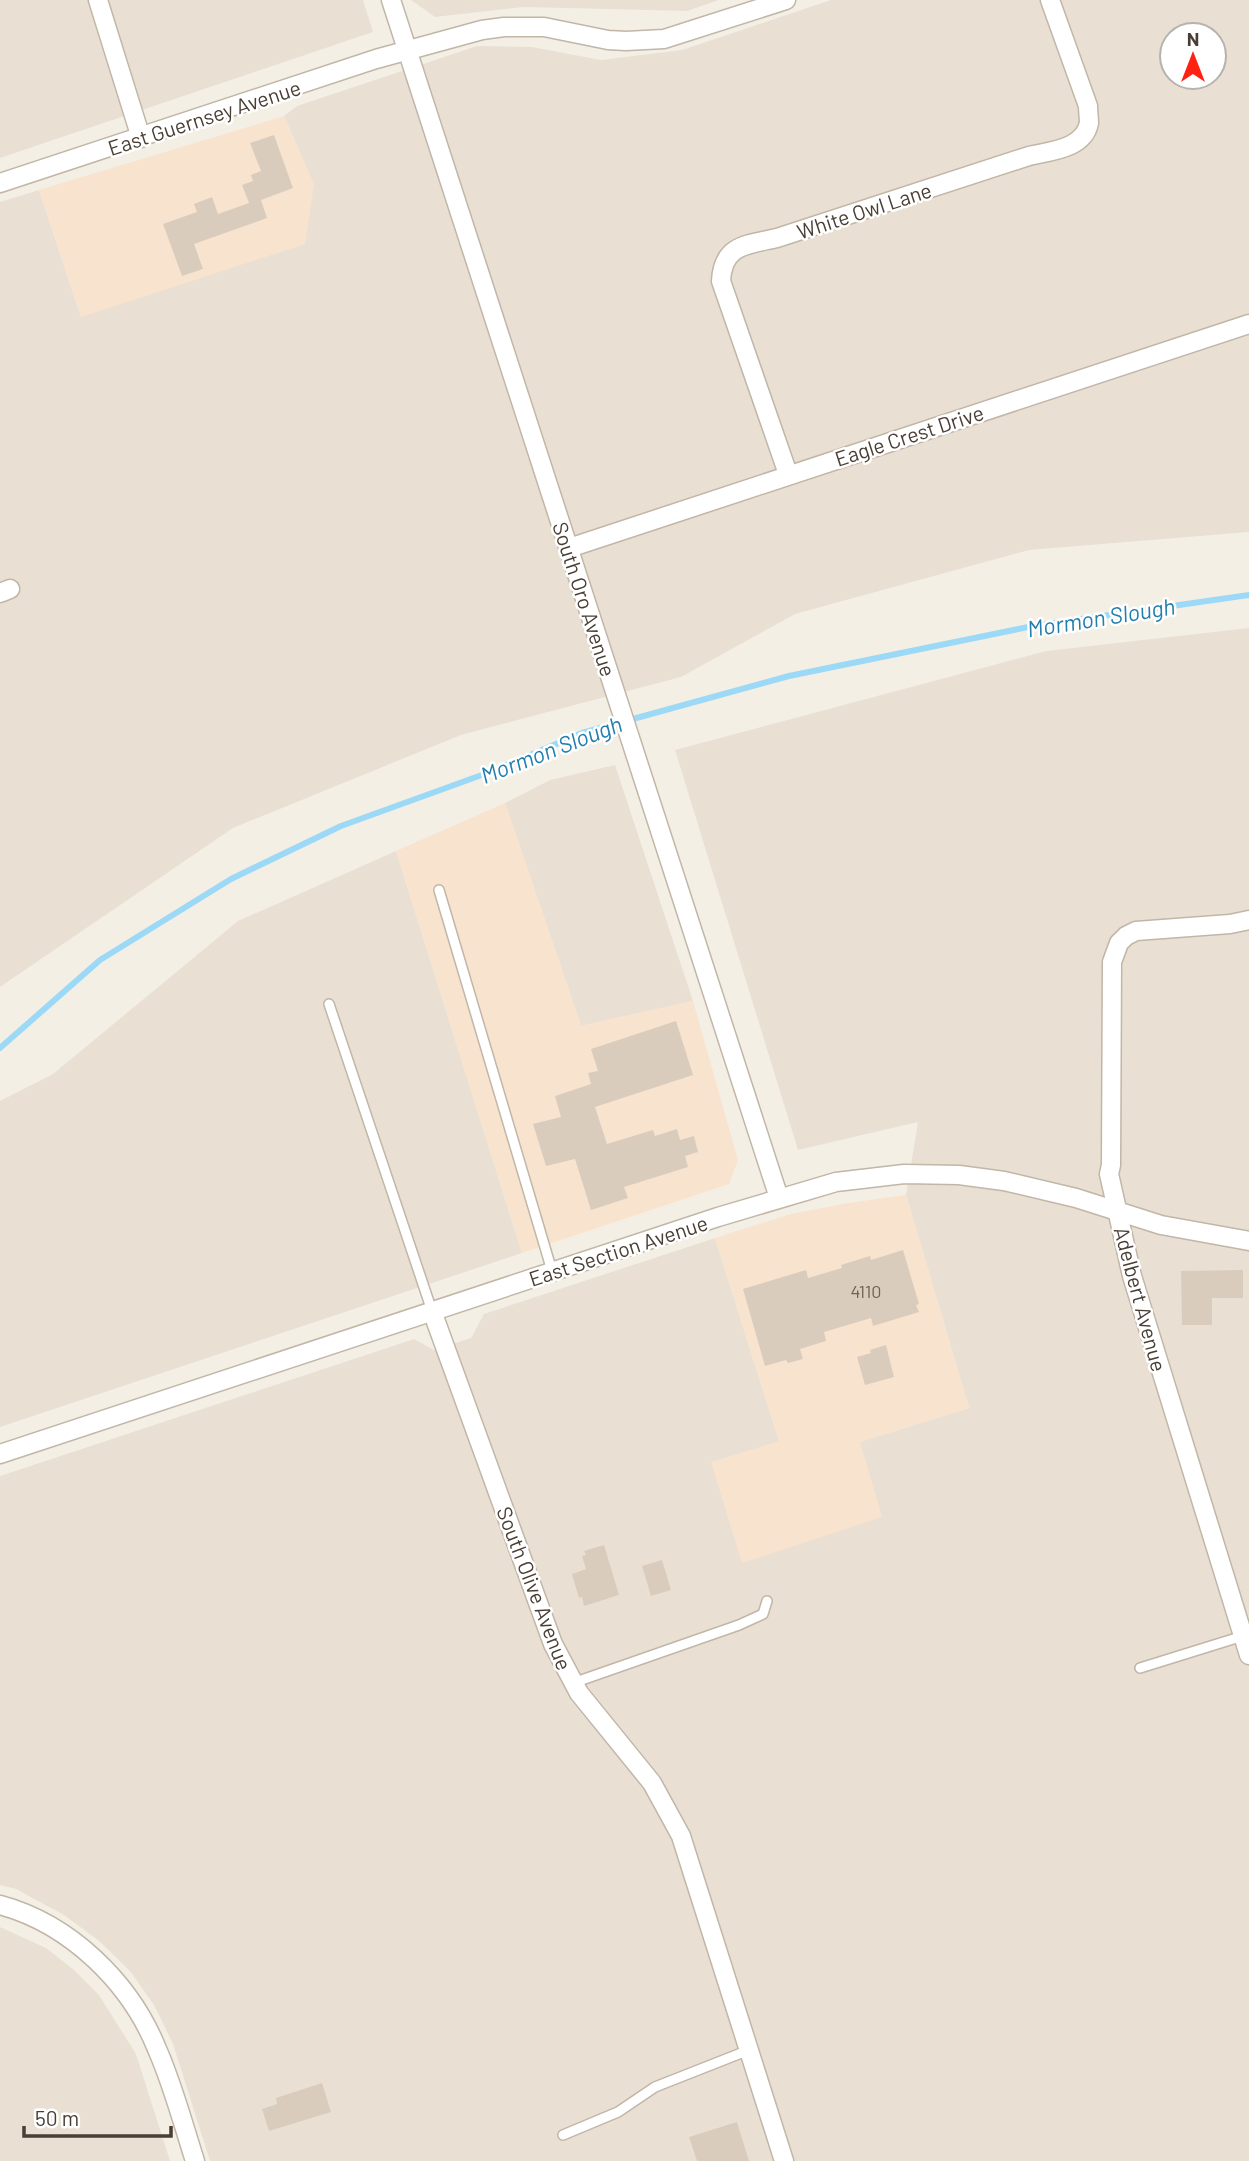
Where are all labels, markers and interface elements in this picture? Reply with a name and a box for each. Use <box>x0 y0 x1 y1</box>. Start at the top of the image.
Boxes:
north arrow <box>1158 21 1228 91</box>
text: N <box>1187 27 1199 50</box>
street label: East Guernsey Avenue <box>104 74 304 160</box>
street label: White Owl Lane <box>794 176 934 244</box>
street label: Eagle Crest Drive <box>831 399 987 471</box>
street label: South Oro Avenue <box>548 519 622 679</box>
water label: Mormon Slough <box>1025 591 1177 643</box>
water label: Mormon Slough <box>476 709 626 789</box>
street label: East Section Avenue <box>525 1209 711 1291</box>
street label: Adelbert Avenue <box>1110 1224 1172 1374</box>
house number: 4110 <box>850 1280 882 1302</box>
street label: South Olive Avenue <box>492 1503 578 1673</box>
scale bar <box>24 2094 172 2138</box>
text: 50 m <box>35 2105 79 2130</box>

